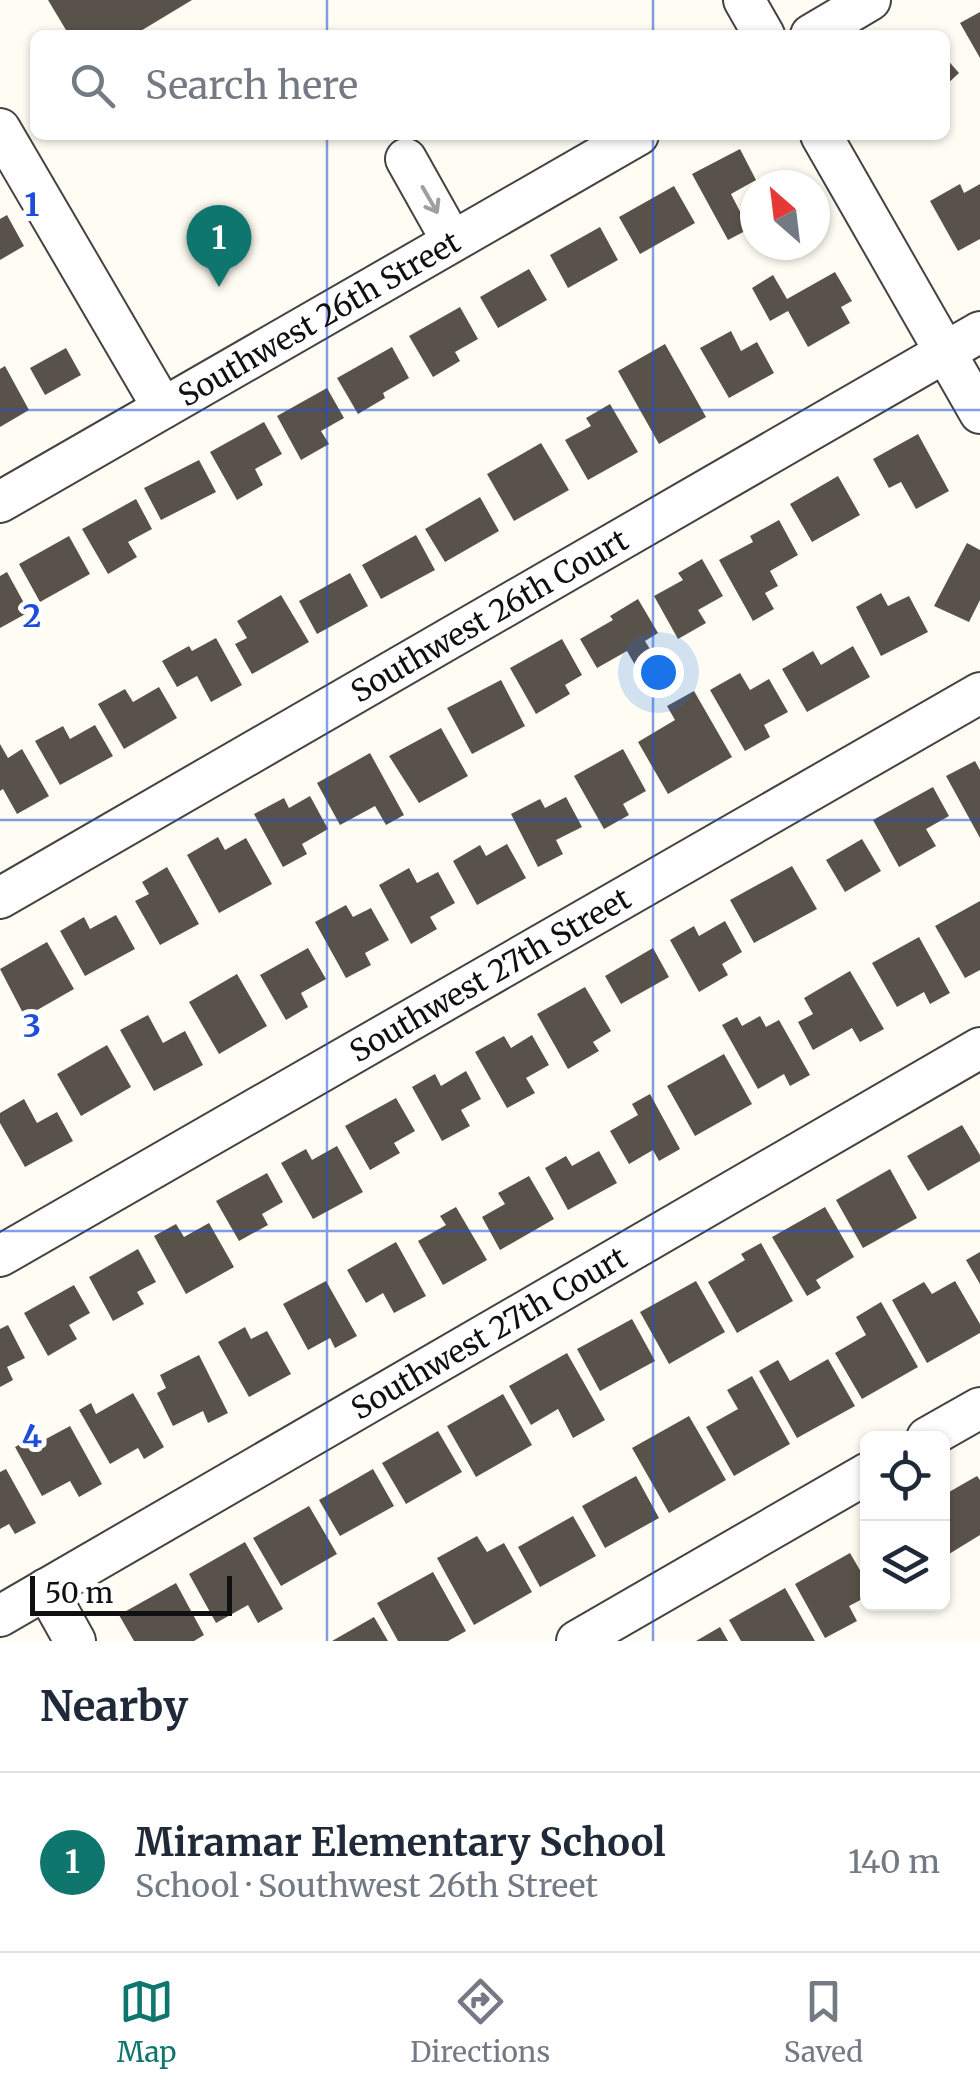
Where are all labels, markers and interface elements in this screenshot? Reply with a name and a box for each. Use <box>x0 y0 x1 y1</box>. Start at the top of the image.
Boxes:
search box <box>30 30 950 140</box>
icon: search <box>65 58 120 113</box>
text: Search here <box>145 62 358 109</box>
north arrow <box>740 170 830 260</box>
text: 1 <box>25 185 40 225</box>
one-way arrow <box>420 185 440 214</box>
pin: 1 <box>186 204 252 287</box>
street label: Southwest 26th Street <box>171 222 467 415</box>
street label: Southwest 26th Court <box>344 520 635 710</box>
text: 2 <box>23 596 41 636</box>
your location <box>633 647 684 698</box>
street label: Southwest 27th Street <box>343 879 637 1070</box>
text: 3 <box>23 1006 41 1046</box>
street label: Southwest 27th Court <box>344 1238 634 1427</box>
text: 4 <box>22 1416 42 1456</box>
map controls <box>860 1431 950 1611</box>
button: locate <box>860 1431 950 1521</box>
button: layers <box>860 1521 950 1611</box>
scale bar <box>30 1571 232 1616</box>
text: 50 m <box>45 1575 113 1611</box>
text: Nearby <box>40 1680 188 1732</box>
text: Miramar Elementary School <box>135 1819 666 1866</box>
text: 1 <box>65 1842 80 1882</box>
text: 140 m <box>848 1842 940 1882</box>
text: School · Southwest 26th Street <box>135 1866 598 1906</box>
tab: Map <box>117 1974 177 2070</box>
tab: Directions <box>410 1974 550 2070</box>
tab: Saved <box>784 1974 863 2070</box>

